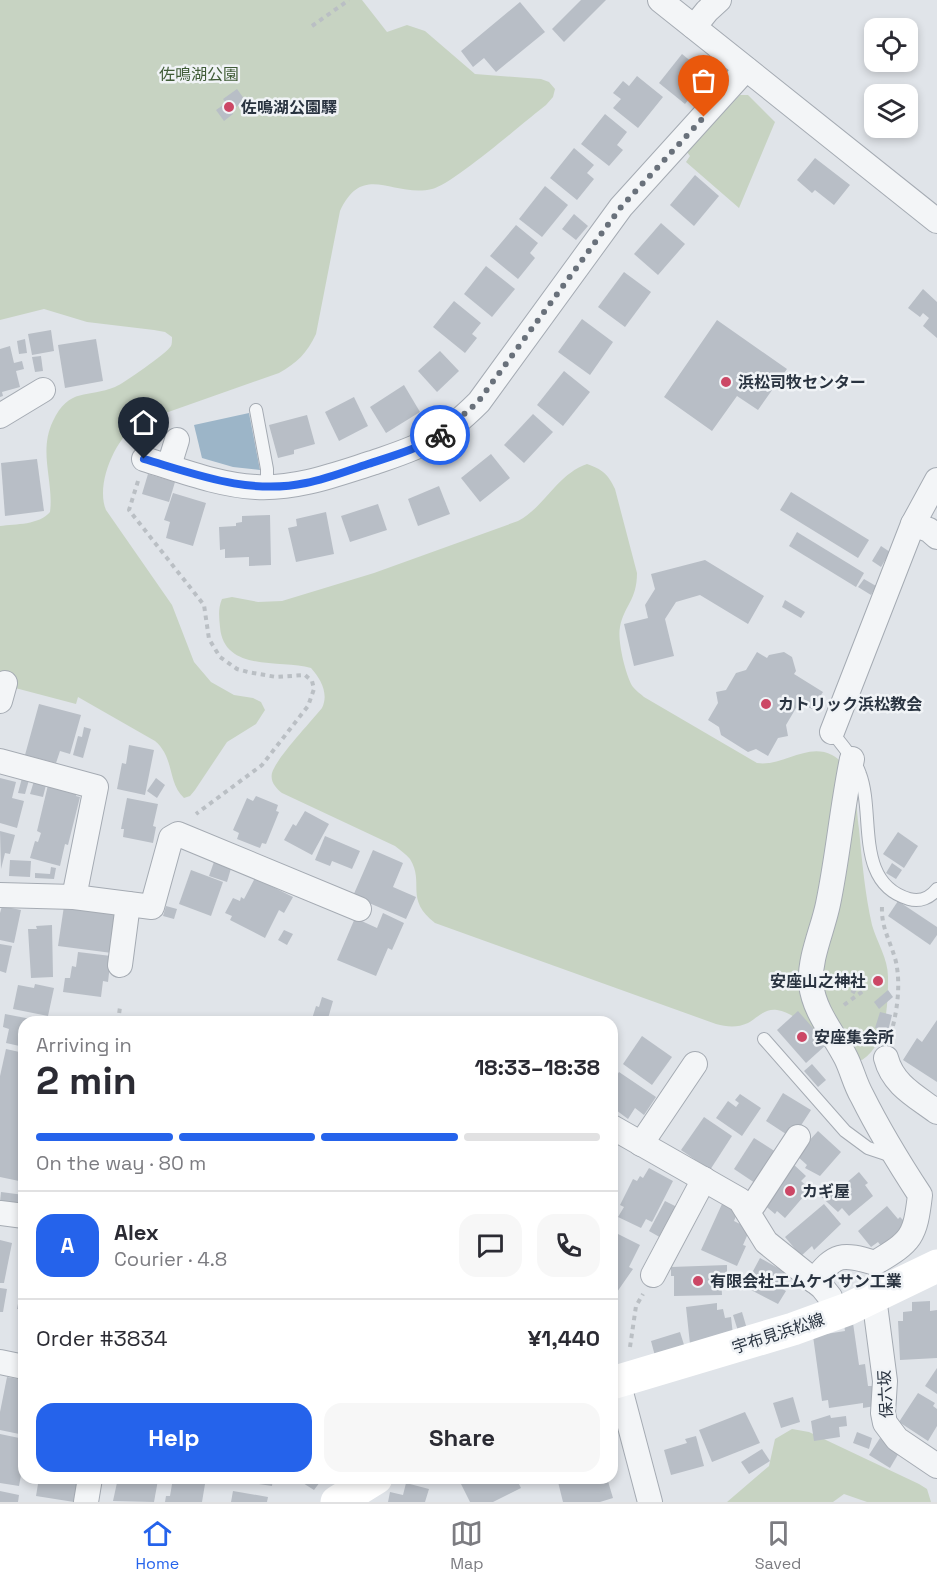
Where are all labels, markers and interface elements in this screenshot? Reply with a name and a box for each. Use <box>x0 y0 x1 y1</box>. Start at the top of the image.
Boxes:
map controls <box>864 18 918 138</box>
button: locate <box>864 18 918 72</box>
pin <box>678 55 729 117</box>
park label: 佐鳴湖公園 <box>159 64 239 85</box>
icon: bag <box>687 64 720 97</box>
button: layers <box>864 84 918 138</box>
place label: 佐鳴湖公園驛 <box>240 97 337 118</box>
marker: 佐鳴湖公園驛 <box>222 100 236 114</box>
place label: 浜松司牧センター <box>738 372 866 393</box>
marker: 浜松司牧センター <box>719 375 733 389</box>
pin <box>118 397 169 459</box>
courier <box>410 405 470 465</box>
icon: home <box>127 406 160 439</box>
icon: bike <box>424 419 457 452</box>
place label: カトリック浜松教会 <box>778 694 922 715</box>
marker: カトリック浜松教会 <box>759 697 773 711</box>
place label: 安座山之神社 <box>770 971 866 992</box>
marker: 安座山之神社 <box>871 974 885 988</box>
place label: 安座集会所 <box>814 1027 894 1048</box>
marker: 安座集会所 <box>795 1030 809 1044</box>
text: Arriving in <box>36 1032 132 1058</box>
text: 18:33–18:38 <box>474 1053 600 1081</box>
text: 2 min <box>36 1056 137 1105</box>
text: On the way · 80 m <box>36 1150 206 1176</box>
place label: カギ屋 <box>802 1181 850 1202</box>
marker: カギ屋 <box>783 1184 797 1198</box>
button: chat <box>459 1214 522 1277</box>
button: phone <box>537 1214 600 1277</box>
text: Alex <box>114 1218 159 1246</box>
text: A <box>61 1231 74 1259</box>
text: Courier · 4.8 <box>114 1246 227 1272</box>
place label: 有限会社エムケイサン工業 <box>710 1271 902 1292</box>
marker: 有限会社エムケイサン工業 <box>691 1274 705 1288</box>
street label: 宇布見浜松線 <box>729 1309 827 1358</box>
text: Order #3834 <box>36 1324 168 1352</box>
text: ¥1,440 <box>528 1324 600 1352</box>
street label: 保六坂 <box>874 1369 897 1418</box>
button: Help <box>36 1403 312 1472</box>
button: Share <box>324 1403 600 1472</box>
tab: Home <box>136 1517 179 1574</box>
tab: Map <box>450 1517 484 1574</box>
tab: Saved <box>755 1517 801 1574</box>

